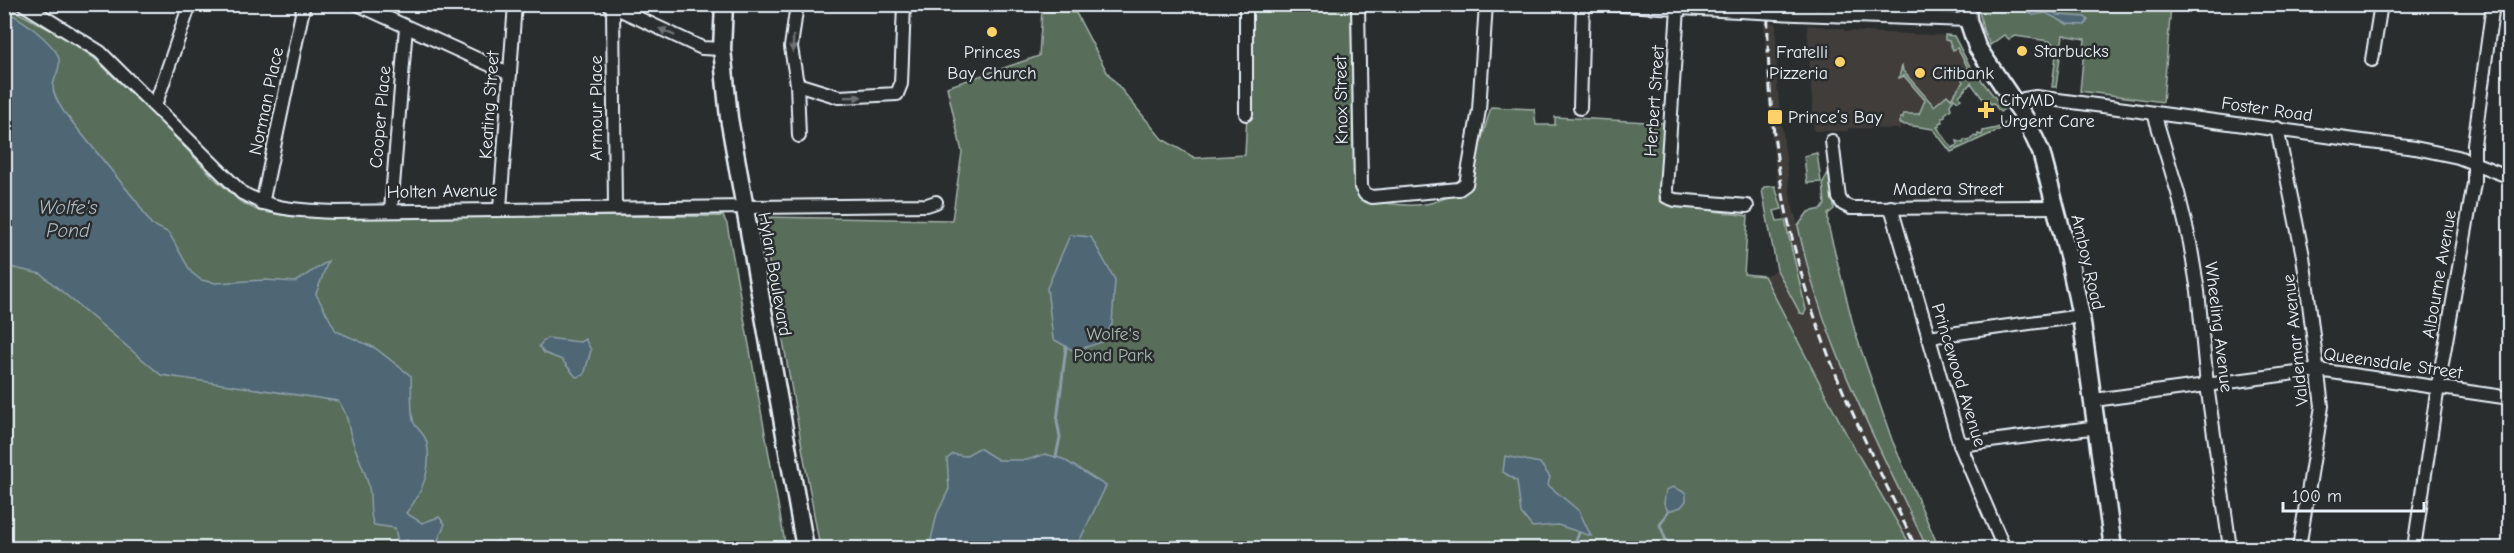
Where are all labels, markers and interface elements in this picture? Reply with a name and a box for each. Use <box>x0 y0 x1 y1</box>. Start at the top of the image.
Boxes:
marker: Princes Bay Church <box>985 25 999 39</box>
one-way arrow <box>658 27 676 36</box>
one-way arrow <box>788 35 798 54</box>
place label: Starbucks <box>2034 41 2109 62</box>
place label: Princes Bay Church <box>947 42 1037 84</box>
place label: Fratelli Pizzeria <box>1769 42 1828 84</box>
street label: Herbert Street <box>1640 44 1669 157</box>
marker: Starbucks <box>2015 44 2029 58</box>
street label: Norman Place <box>245 45 288 157</box>
street label: Keating Street <box>475 49 504 160</box>
street label: Armour Place <box>586 55 607 161</box>
street label: Knox Street <box>1330 55 1353 145</box>
marker: Fratelli Pizzeria <box>1833 55 1847 69</box>
place label: Citibank <box>1932 63 1994 84</box>
street label: Cooper Place <box>366 65 395 169</box>
marker: Citibank <box>1913 66 1927 80</box>
place label: CityMD Urgent Care <box>2000 90 2095 132</box>
one-way arrow <box>844 92 863 102</box>
street label: Foster Road <box>2220 93 2314 126</box>
marker: CityMD Urgent Care <box>1977 101 1995 119</box>
place label: Prince’s Bay <box>1788 107 1883 128</box>
marker: Prince’s Bay <box>1766 108 1784 126</box>
street label: Madera Street <box>1893 179 2004 200</box>
street label: Holten Avenue <box>386 180 498 203</box>
water label: Wolfe's Pond <box>39 196 98 242</box>
street label: Albourne Avenue <box>2418 208 2461 340</box>
street label: Hylan Boulevard <box>753 210 796 338</box>
street label: Amboy Road <box>2066 212 2109 312</box>
street label: Wheeling Avenue <box>2200 260 2237 394</box>
street label: Valdemar Avenue <box>2278 273 2313 407</box>
street label: Princewood Avenue <box>1927 301 1990 449</box>
park label: Wolfe's Pond Park <box>1074 324 1153 366</box>
street label: Queensdale Street <box>2322 343 2465 384</box>
scale bar <box>2283 475 2424 513</box>
text: 100 m <box>2292 486 2342 507</box>

